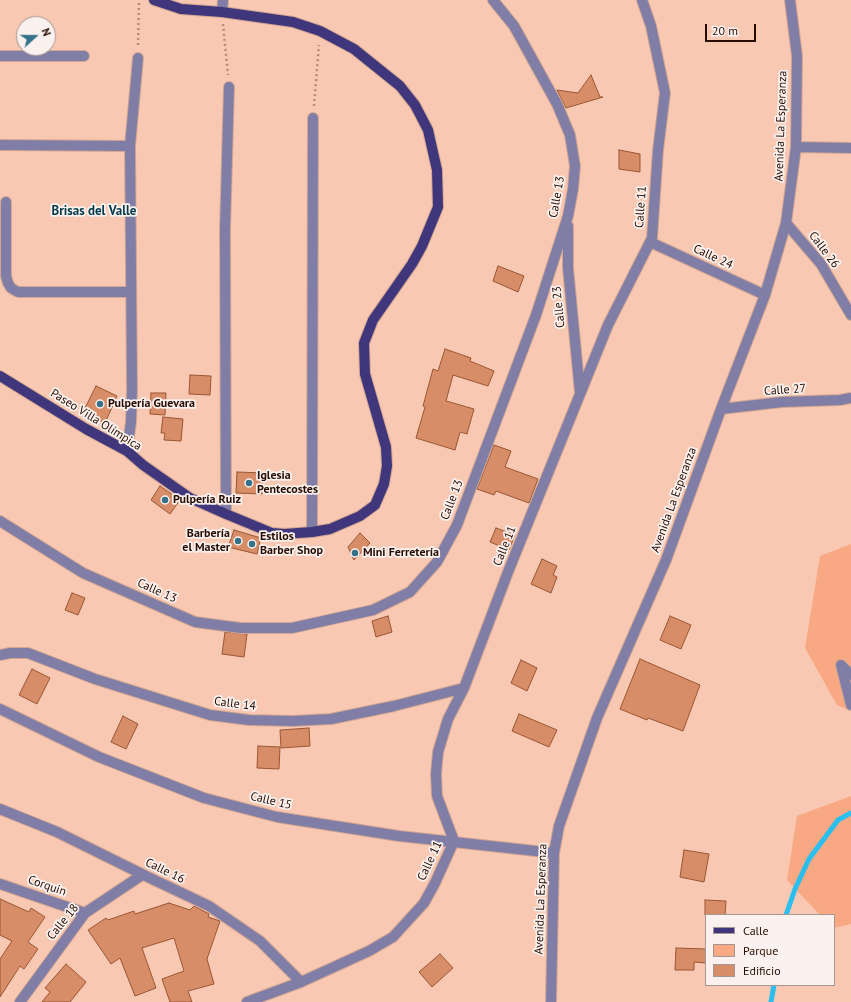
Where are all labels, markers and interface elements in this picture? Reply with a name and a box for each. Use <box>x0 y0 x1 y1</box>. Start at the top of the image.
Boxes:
north arrow <box>16 16 56 56</box>
scale bar <box>707 16 758 42</box>
text: 20 m <box>712 23 738 38</box>
text: N <box>38 26 54 38</box>
street label: Avenida La Esperanza <box>772 70 790 182</box>
street label: Calle 13 <box>546 175 568 219</box>
street label: Calle 11 <box>632 186 650 228</box>
district label: Brisas del Valle <box>52 203 136 219</box>
street label: Calle 26 <box>806 229 842 271</box>
street label: Calle 24 <box>691 242 735 272</box>
street label: Calle 23 <box>550 285 568 329</box>
street label: Calle 27 <box>764 381 806 399</box>
street label: Paseo Villa Olímpica <box>48 386 144 454</box>
place label: Pulpería Guevara <box>108 397 195 411</box>
marker: Pulpería Guevara <box>95 399 105 409</box>
street label: Avenida La Esperanza <box>648 445 700 555</box>
place label: Iglesia Pentecostes <box>257 469 318 497</box>
marker: Iglesia Pentecostes <box>244 478 254 488</box>
street label: Calle 13 <box>438 478 466 522</box>
place label: Pulpería Ruiz <box>173 493 241 507</box>
marker: Pulpería Ruiz <box>160 495 170 505</box>
street label: Calle 11 <box>490 524 520 568</box>
place label: Barbería el Master <box>182 527 230 555</box>
place label: Estilos Barber Shop <box>260 530 323 558</box>
marker: Barbería el Master <box>233 536 243 546</box>
marker: Estilos Barber Shop <box>247 539 257 549</box>
place label: Mini Ferretería <box>363 546 439 560</box>
marker: Mini Ferretería <box>350 548 360 558</box>
street label: Calle 13 <box>135 576 179 606</box>
street label: Calle 14 <box>213 694 257 714</box>
street label: Calle 15 <box>249 789 293 813</box>
street label: Calle 11 <box>415 839 445 883</box>
street label: Avenida La Esperanza <box>532 843 550 955</box>
street label: Calle 16 <box>143 855 187 887</box>
street label: Corquin <box>26 873 68 899</box>
street label: Calle 18 <box>44 901 82 943</box>
legend <box>705 914 835 986</box>
text: Calle <box>743 923 769 938</box>
text: Parque <box>743 943 778 958</box>
text: Edificio <box>743 963 781 978</box>

